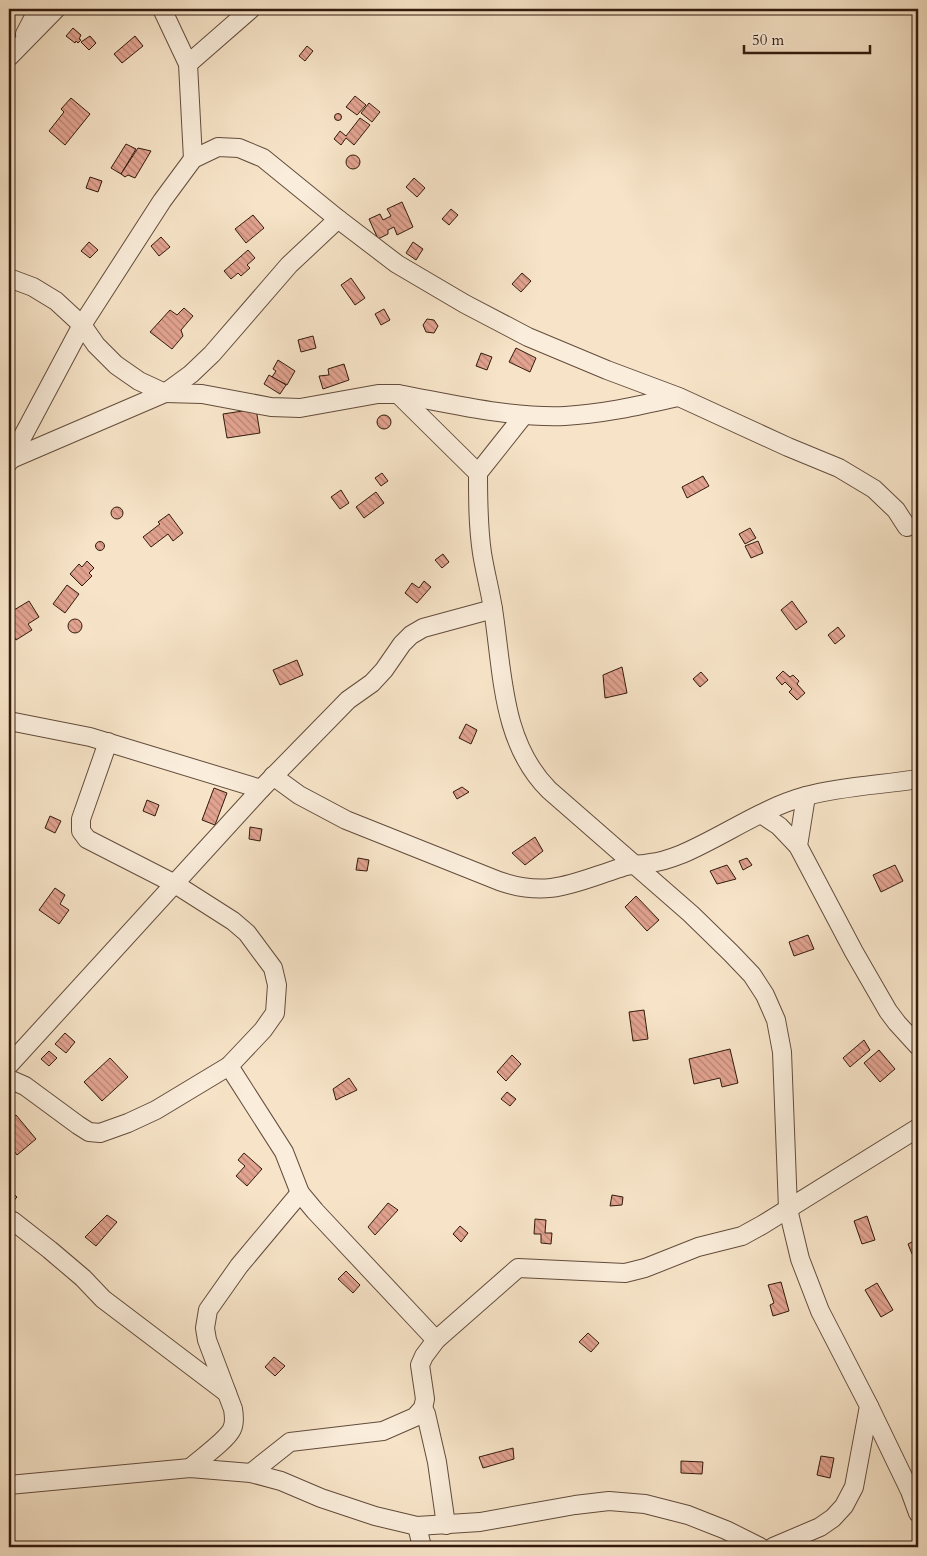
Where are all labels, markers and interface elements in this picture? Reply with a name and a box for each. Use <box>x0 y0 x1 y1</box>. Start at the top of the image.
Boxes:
scale bar <box>744 22 871 54</box>
text: 50 m <box>752 30 784 50</box>

